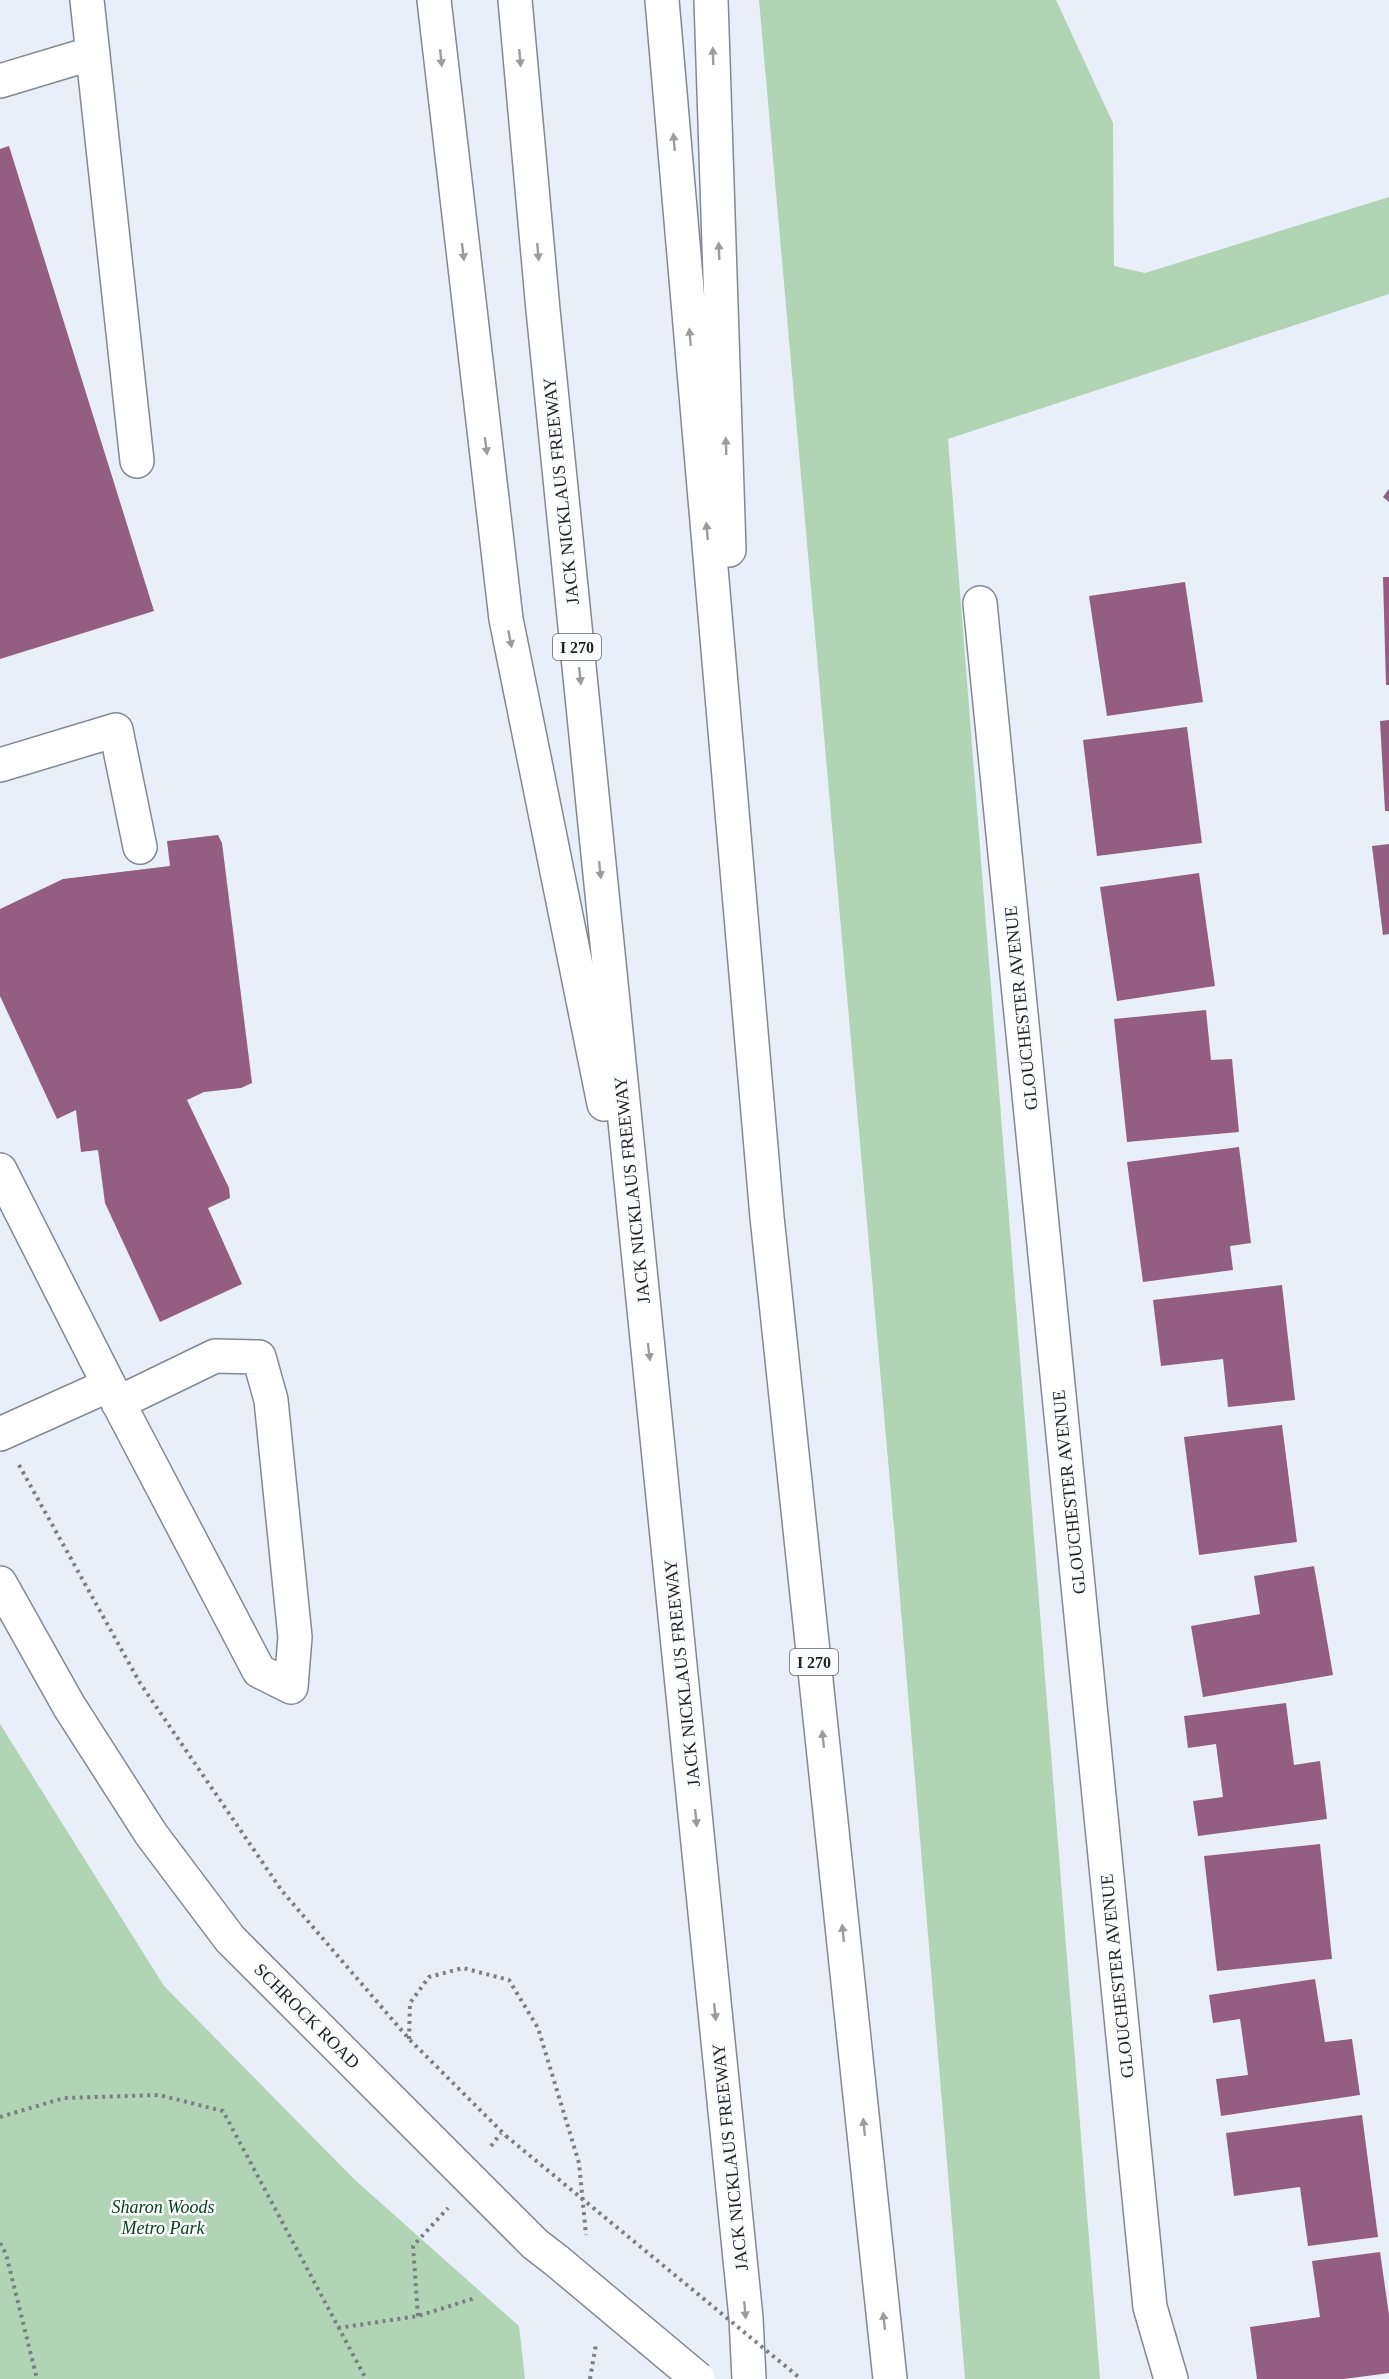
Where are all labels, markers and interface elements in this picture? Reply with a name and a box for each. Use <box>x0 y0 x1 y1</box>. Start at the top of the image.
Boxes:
one-way arrow <box>708 46 718 65</box>
one-way arrow <box>436 49 446 68</box>
one-way arrow <box>515 49 525 68</box>
one-way arrow <box>669 133 678 152</box>
one-way arrow <box>715 241 724 260</box>
one-way arrow <box>459 242 468 261</box>
one-way arrow <box>533 243 543 262</box>
one-way arrow <box>685 327 695 346</box>
street label: JACK NICKLAUS FREEWAY <box>539 376 583 606</box>
one-way arrow <box>481 436 491 455</box>
one-way arrow <box>721 436 730 455</box>
one-way arrow <box>702 521 711 540</box>
one-way arrow <box>506 630 516 648</box>
road number: I 270 <box>553 634 601 660</box>
one-way arrow <box>575 667 585 686</box>
one-way arrow <box>595 861 605 880</box>
street label: GLOUCHESTER AVENUE <box>1000 905 1042 1111</box>
street label: JACK NICKLAUS FREEWAY <box>610 1075 654 1305</box>
one-way arrow <box>644 1343 654 1362</box>
street label: GLOUCHESTER AVENUE <box>1048 1389 1090 1595</box>
street label: JACK NICKLAUS FREEWAY <box>660 1558 704 1788</box>
road number: I 270 <box>790 1649 838 1675</box>
one-way arrow <box>818 1730 828 1749</box>
one-way arrow <box>691 1808 701 1827</box>
street label: GLOUCHESTER AVENUE <box>1096 1873 1138 2079</box>
one-way arrow <box>838 1923 848 1942</box>
street label: SCHROCK ROAD <box>250 1959 364 2073</box>
one-way arrow <box>710 2002 720 2021</box>
street label: JACK NICKLAUS FREEWAY <box>708 2042 752 2272</box>
one-way arrow <box>859 2117 869 2136</box>
park label: Sharon Woods Metro Park <box>111 2197 215 2238</box>
one-way arrow <box>740 2301 750 2320</box>
one-way arrow <box>879 2311 889 2330</box>

